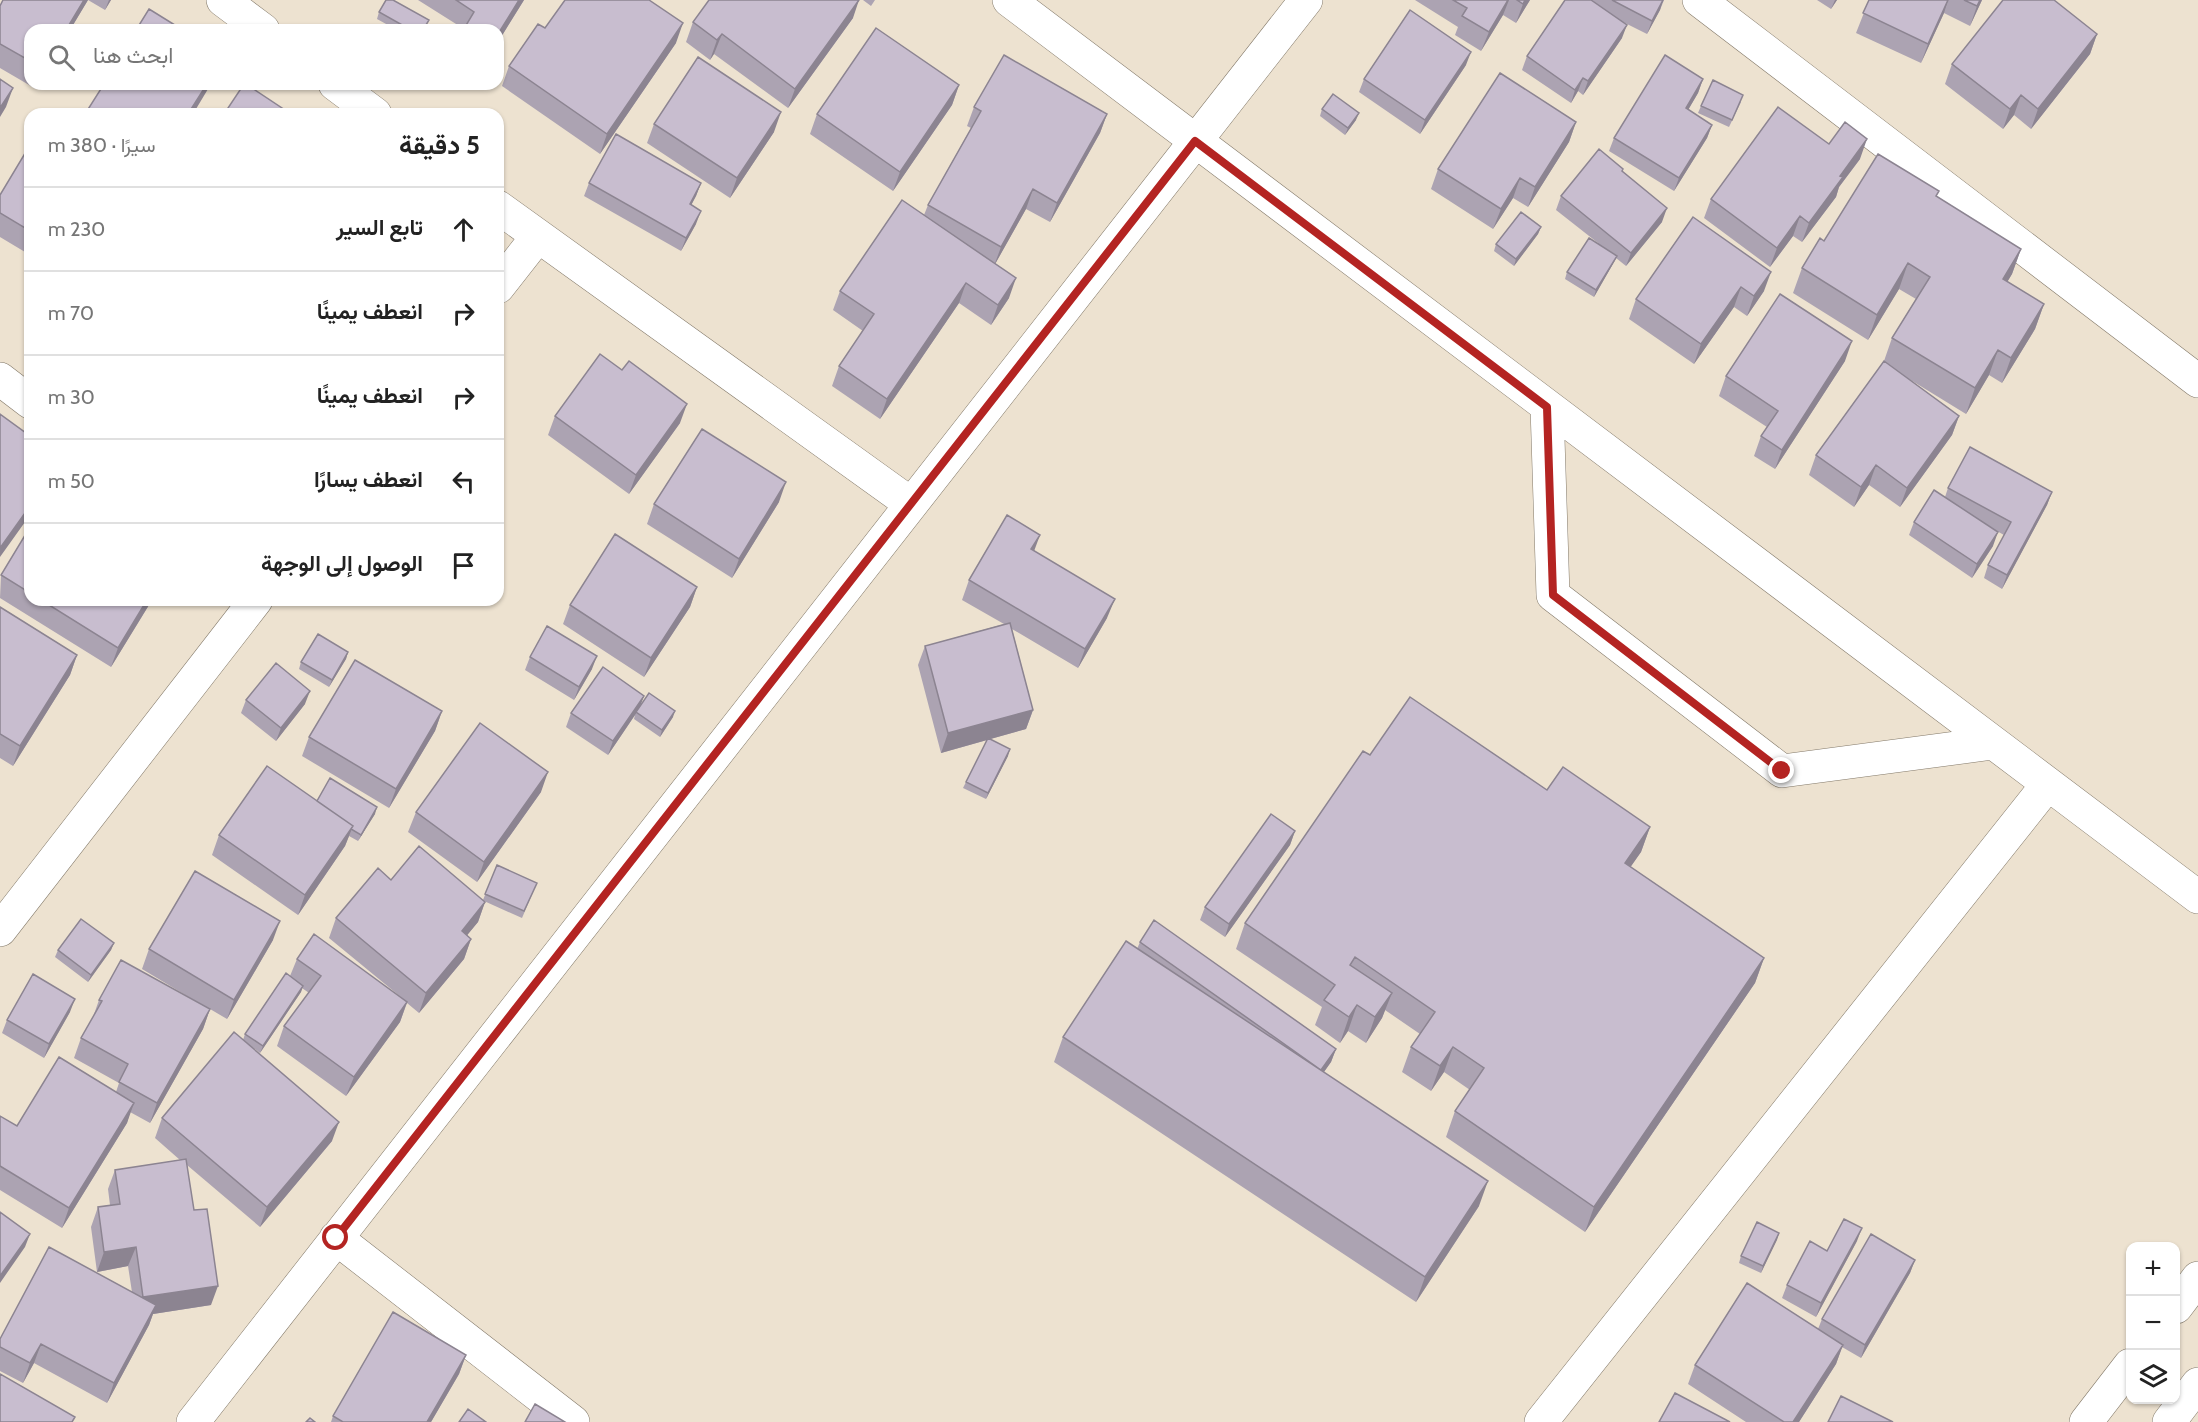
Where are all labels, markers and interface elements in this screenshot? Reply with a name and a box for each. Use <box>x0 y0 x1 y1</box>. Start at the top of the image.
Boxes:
search box <box>24 24 504 90</box>
icon: search <box>45 41 78 74</box>
text: ابحث هنا <box>93 42 173 69</box>
text: 5 دقيقة <box>399 129 480 161</box>
text: سيرًا · 380 m <box>48 133 155 157</box>
icon: ahead <box>447 213 480 246</box>
text: تابع السير <box>336 214 423 241</box>
text: 230 m <box>48 217 105 241</box>
icon: right <box>447 297 480 330</box>
text: انعطف يمينًا <box>317 298 423 325</box>
text: 70 m <box>48 301 94 325</box>
icon: right <box>447 381 480 414</box>
text: انعطف يمينًا <box>317 382 423 409</box>
text: 30 m <box>48 385 95 409</box>
icon: left <box>447 465 480 498</box>
text: انعطف يسارًا <box>314 466 423 493</box>
text: 50 m <box>48 469 95 493</box>
icon: arrive <box>447 549 480 582</box>
text: الوصول إلى الوجهة <box>261 550 423 577</box>
route end <box>1768 757 1794 783</box>
route start <box>322 1224 348 1250</box>
map controls <box>2126 1242 2180 1404</box>
button: + <box>2126 1242 2180 1296</box>
button: − <box>2126 1296 2180 1350</box>
button: layers <box>2126 1350 2180 1404</box>

